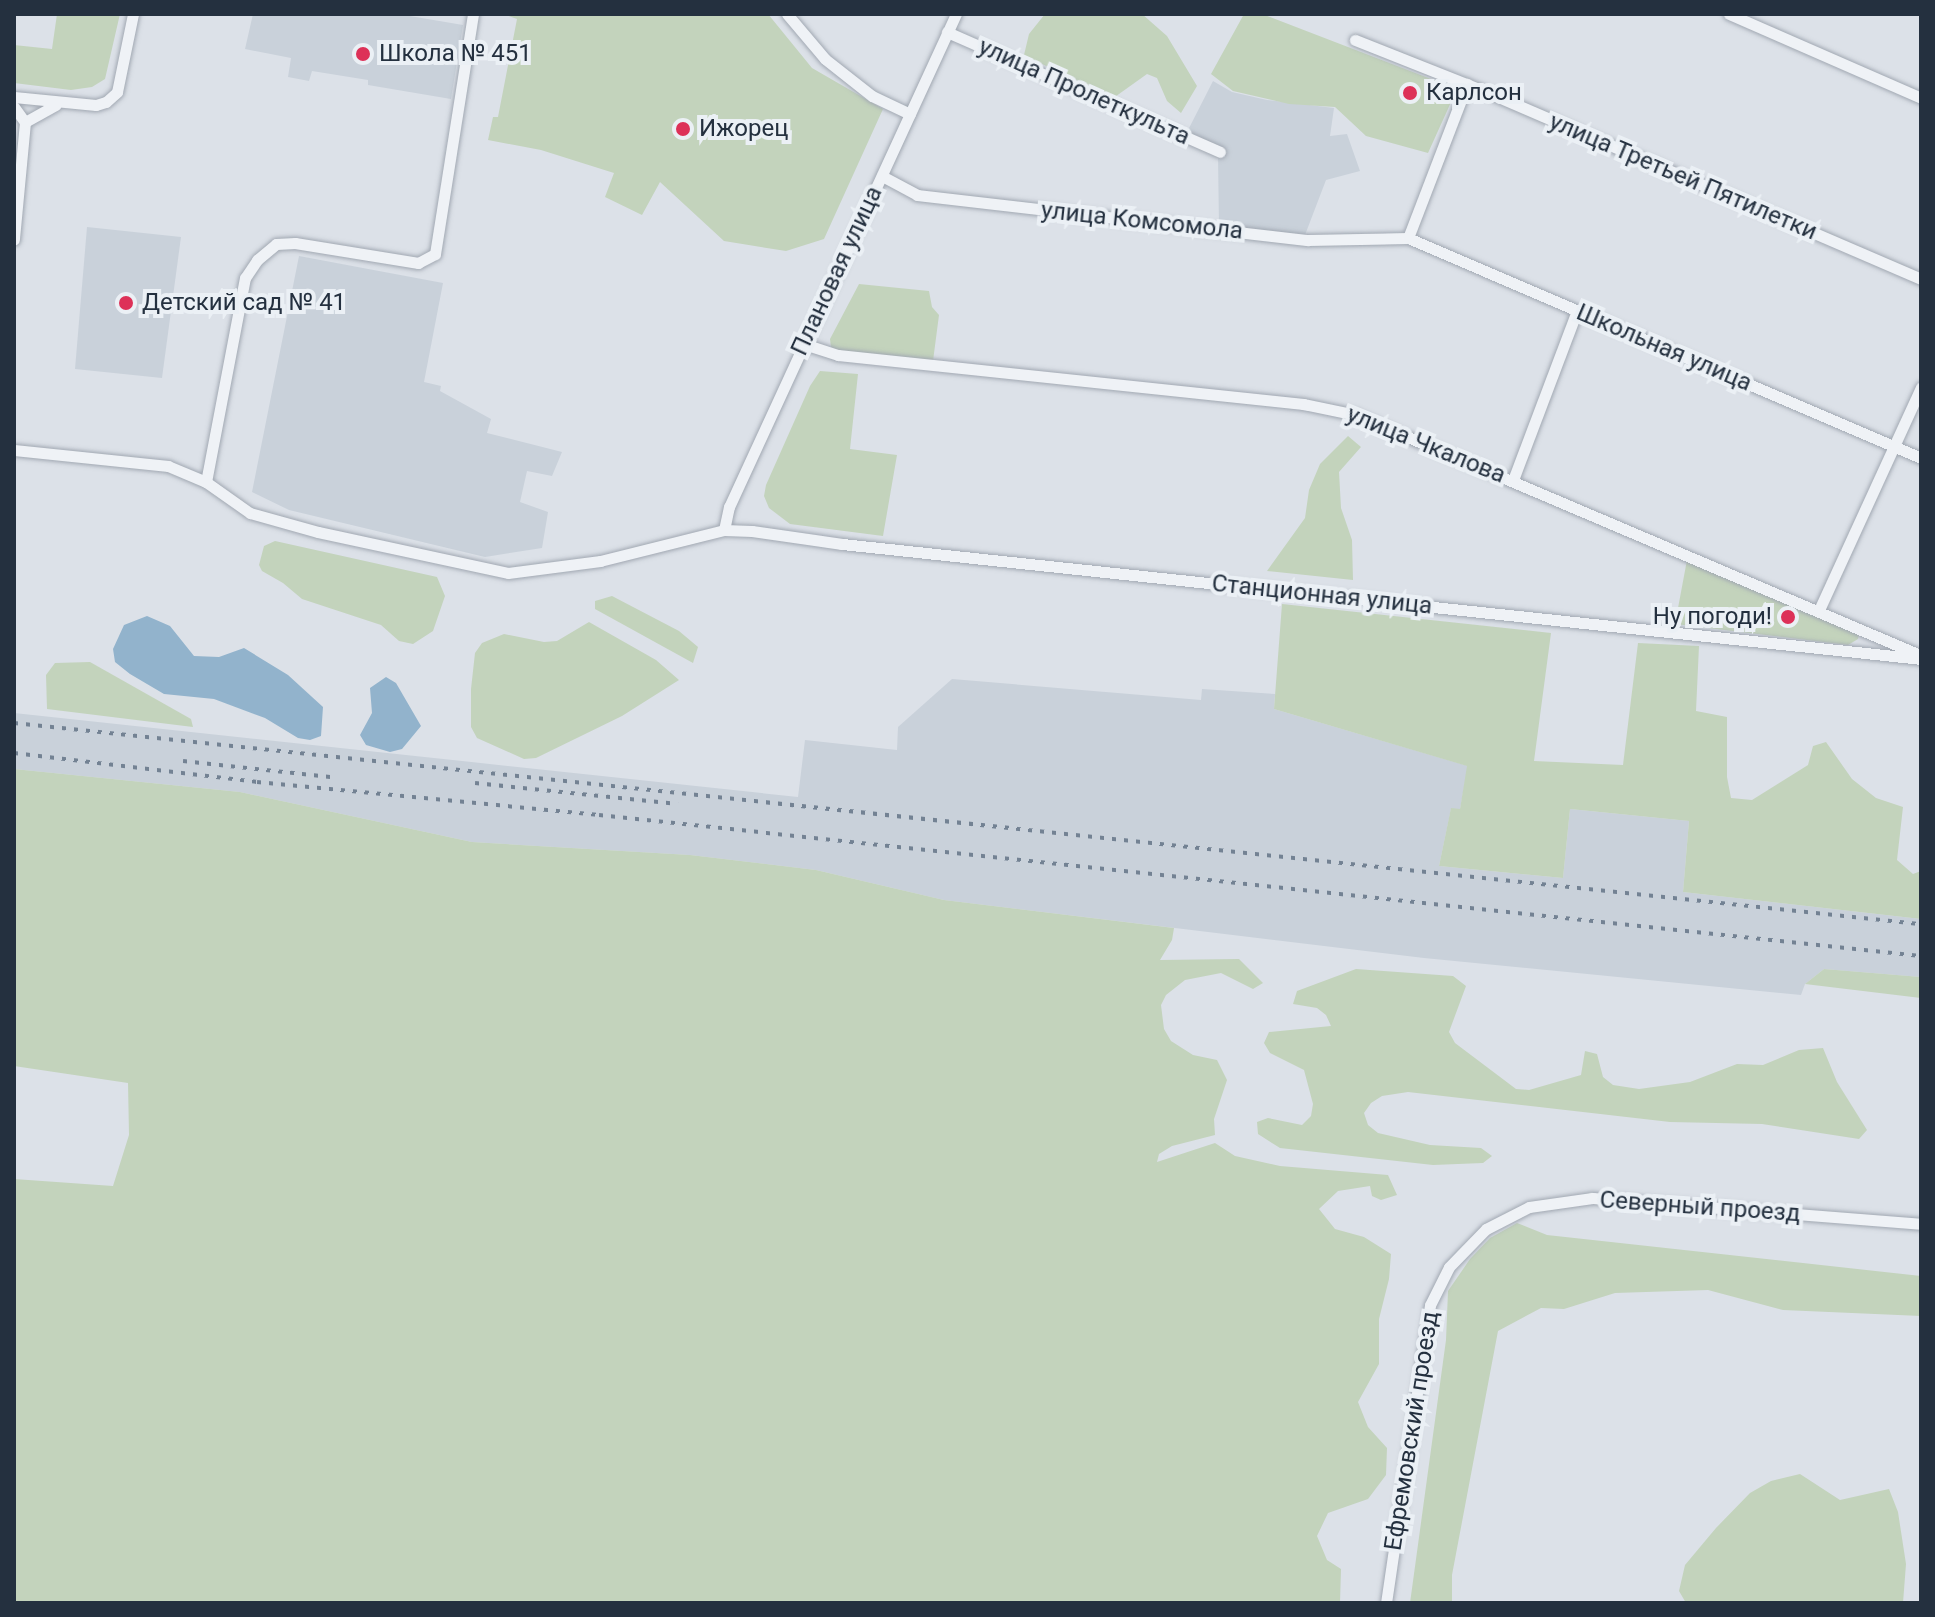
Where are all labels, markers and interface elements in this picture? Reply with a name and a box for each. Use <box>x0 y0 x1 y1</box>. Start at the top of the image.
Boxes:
street label: улица Пролеткульта <box>974 32 1194 152</box>
place label: Школа № 451 <box>379 40 532 68</box>
marker: Школа № 451 <box>354 45 372 63</box>
place label: Карлсон <box>1426 79 1522 107</box>
marker: Карлсон <box>1401 84 1419 102</box>
street label: улица Третьей Пятилетки <box>1545 107 1821 247</box>
place label: Ижорец <box>699 115 788 143</box>
marker: Ижорец <box>674 120 692 138</box>
street label: Плановая улица <box>785 182 889 360</box>
street label: улица Комсомола <box>1040 196 1244 246</box>
place label: Детский сад № 41 <box>142 289 346 317</box>
marker: Детский сад № 41 <box>117 294 135 312</box>
street label: Школьная улица <box>1572 298 1756 398</box>
street label: улица Чкалова <box>1342 400 1510 490</box>
street label: Станционная улица <box>1210 569 1434 621</box>
place label: Ну погоди! <box>1653 603 1772 631</box>
marker: Ну погоди! <box>1779 608 1797 626</box>
street label: Северный проезд <box>1599 1186 1801 1228</box>
street label: Ефремовский проезд <box>1379 1309 1445 1553</box>

